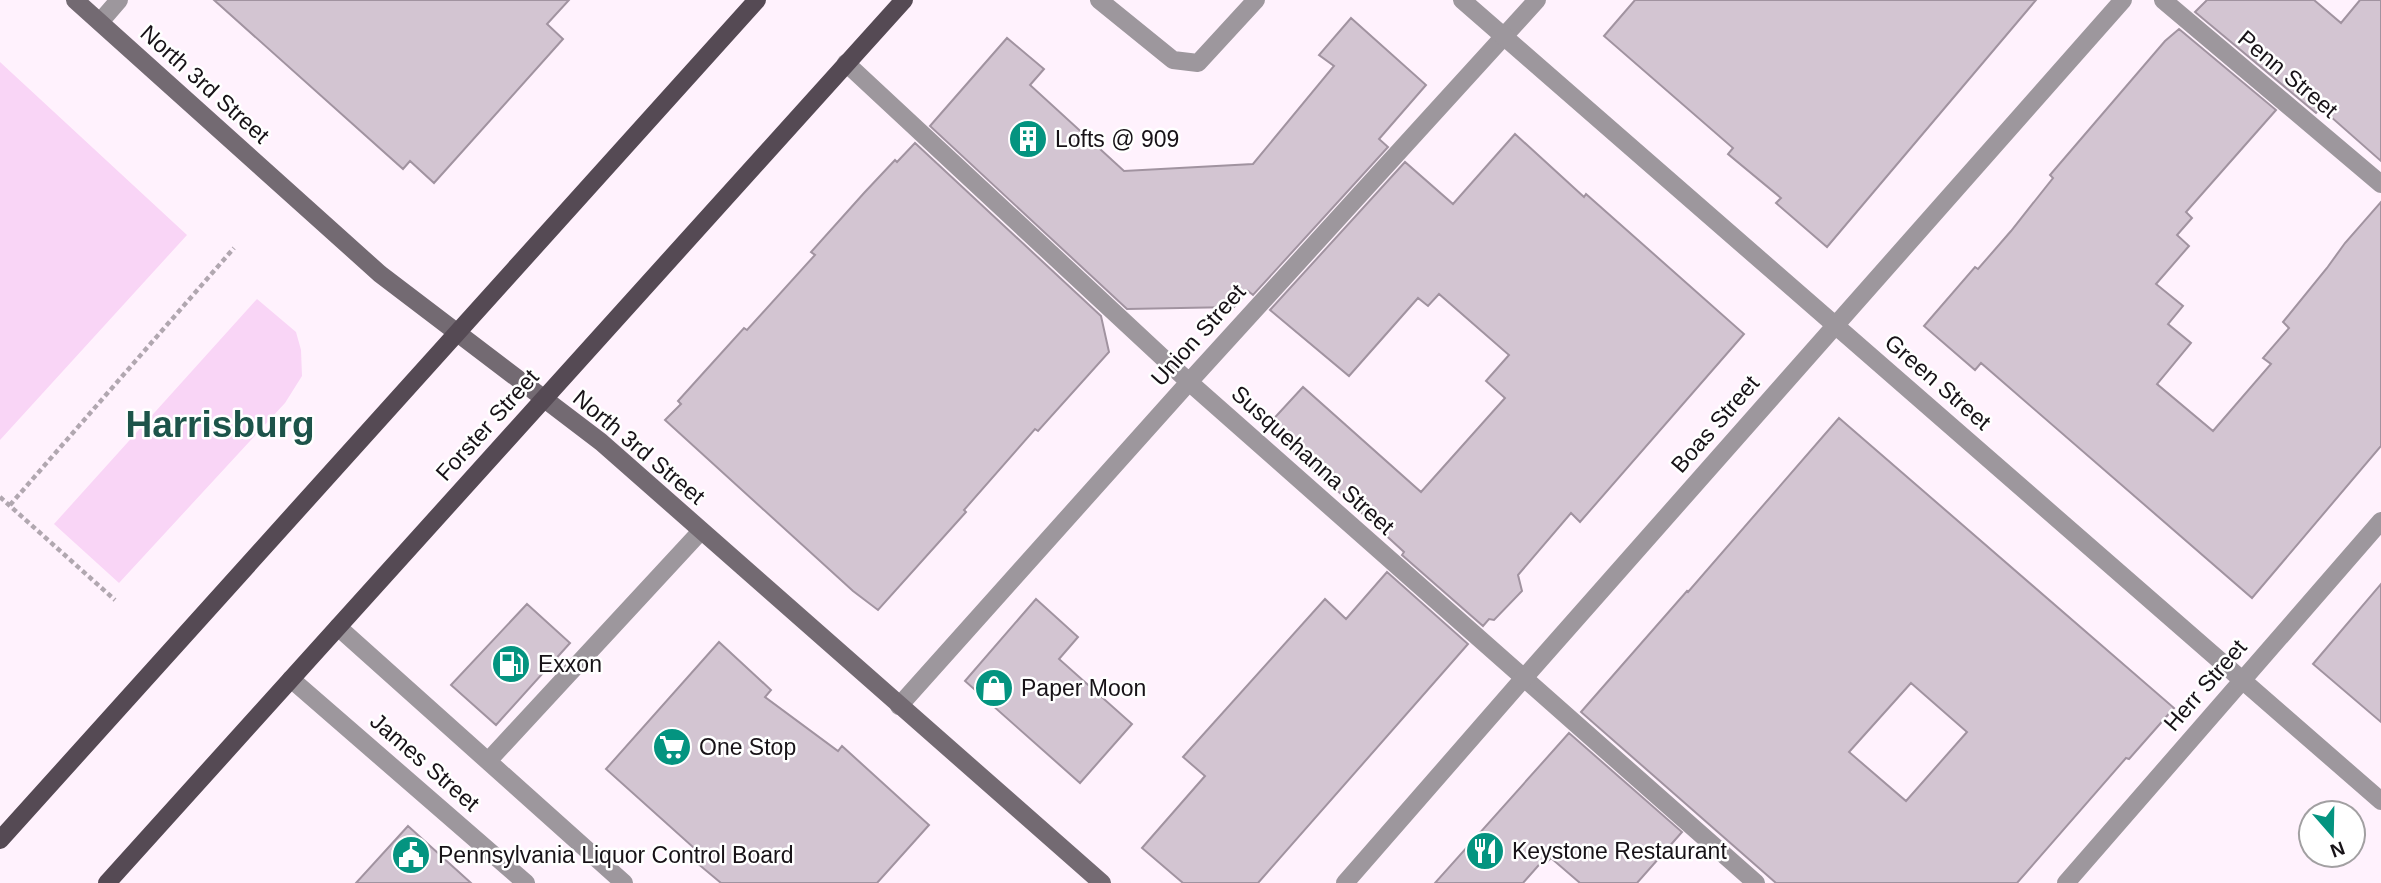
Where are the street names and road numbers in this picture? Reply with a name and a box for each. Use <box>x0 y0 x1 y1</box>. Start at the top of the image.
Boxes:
street label: North 3rd Street <box>135 20 275 149</box>
street label: Penn Street <box>2233 25 2343 123</box>
street label: Union Street <box>1146 278 1251 391</box>
street label: Green Street <box>1880 329 1997 435</box>
street label: Forster Street <box>430 364 544 486</box>
street label: Boas Street <box>1666 370 1765 478</box>
street label: Susquehanna Street <box>1226 380 1400 540</box>
street label: North 3rd Street <box>568 384 710 510</box>
street label: Herr Street <box>2158 634 2252 736</box>
street label: James Street <box>365 708 485 817</box>

